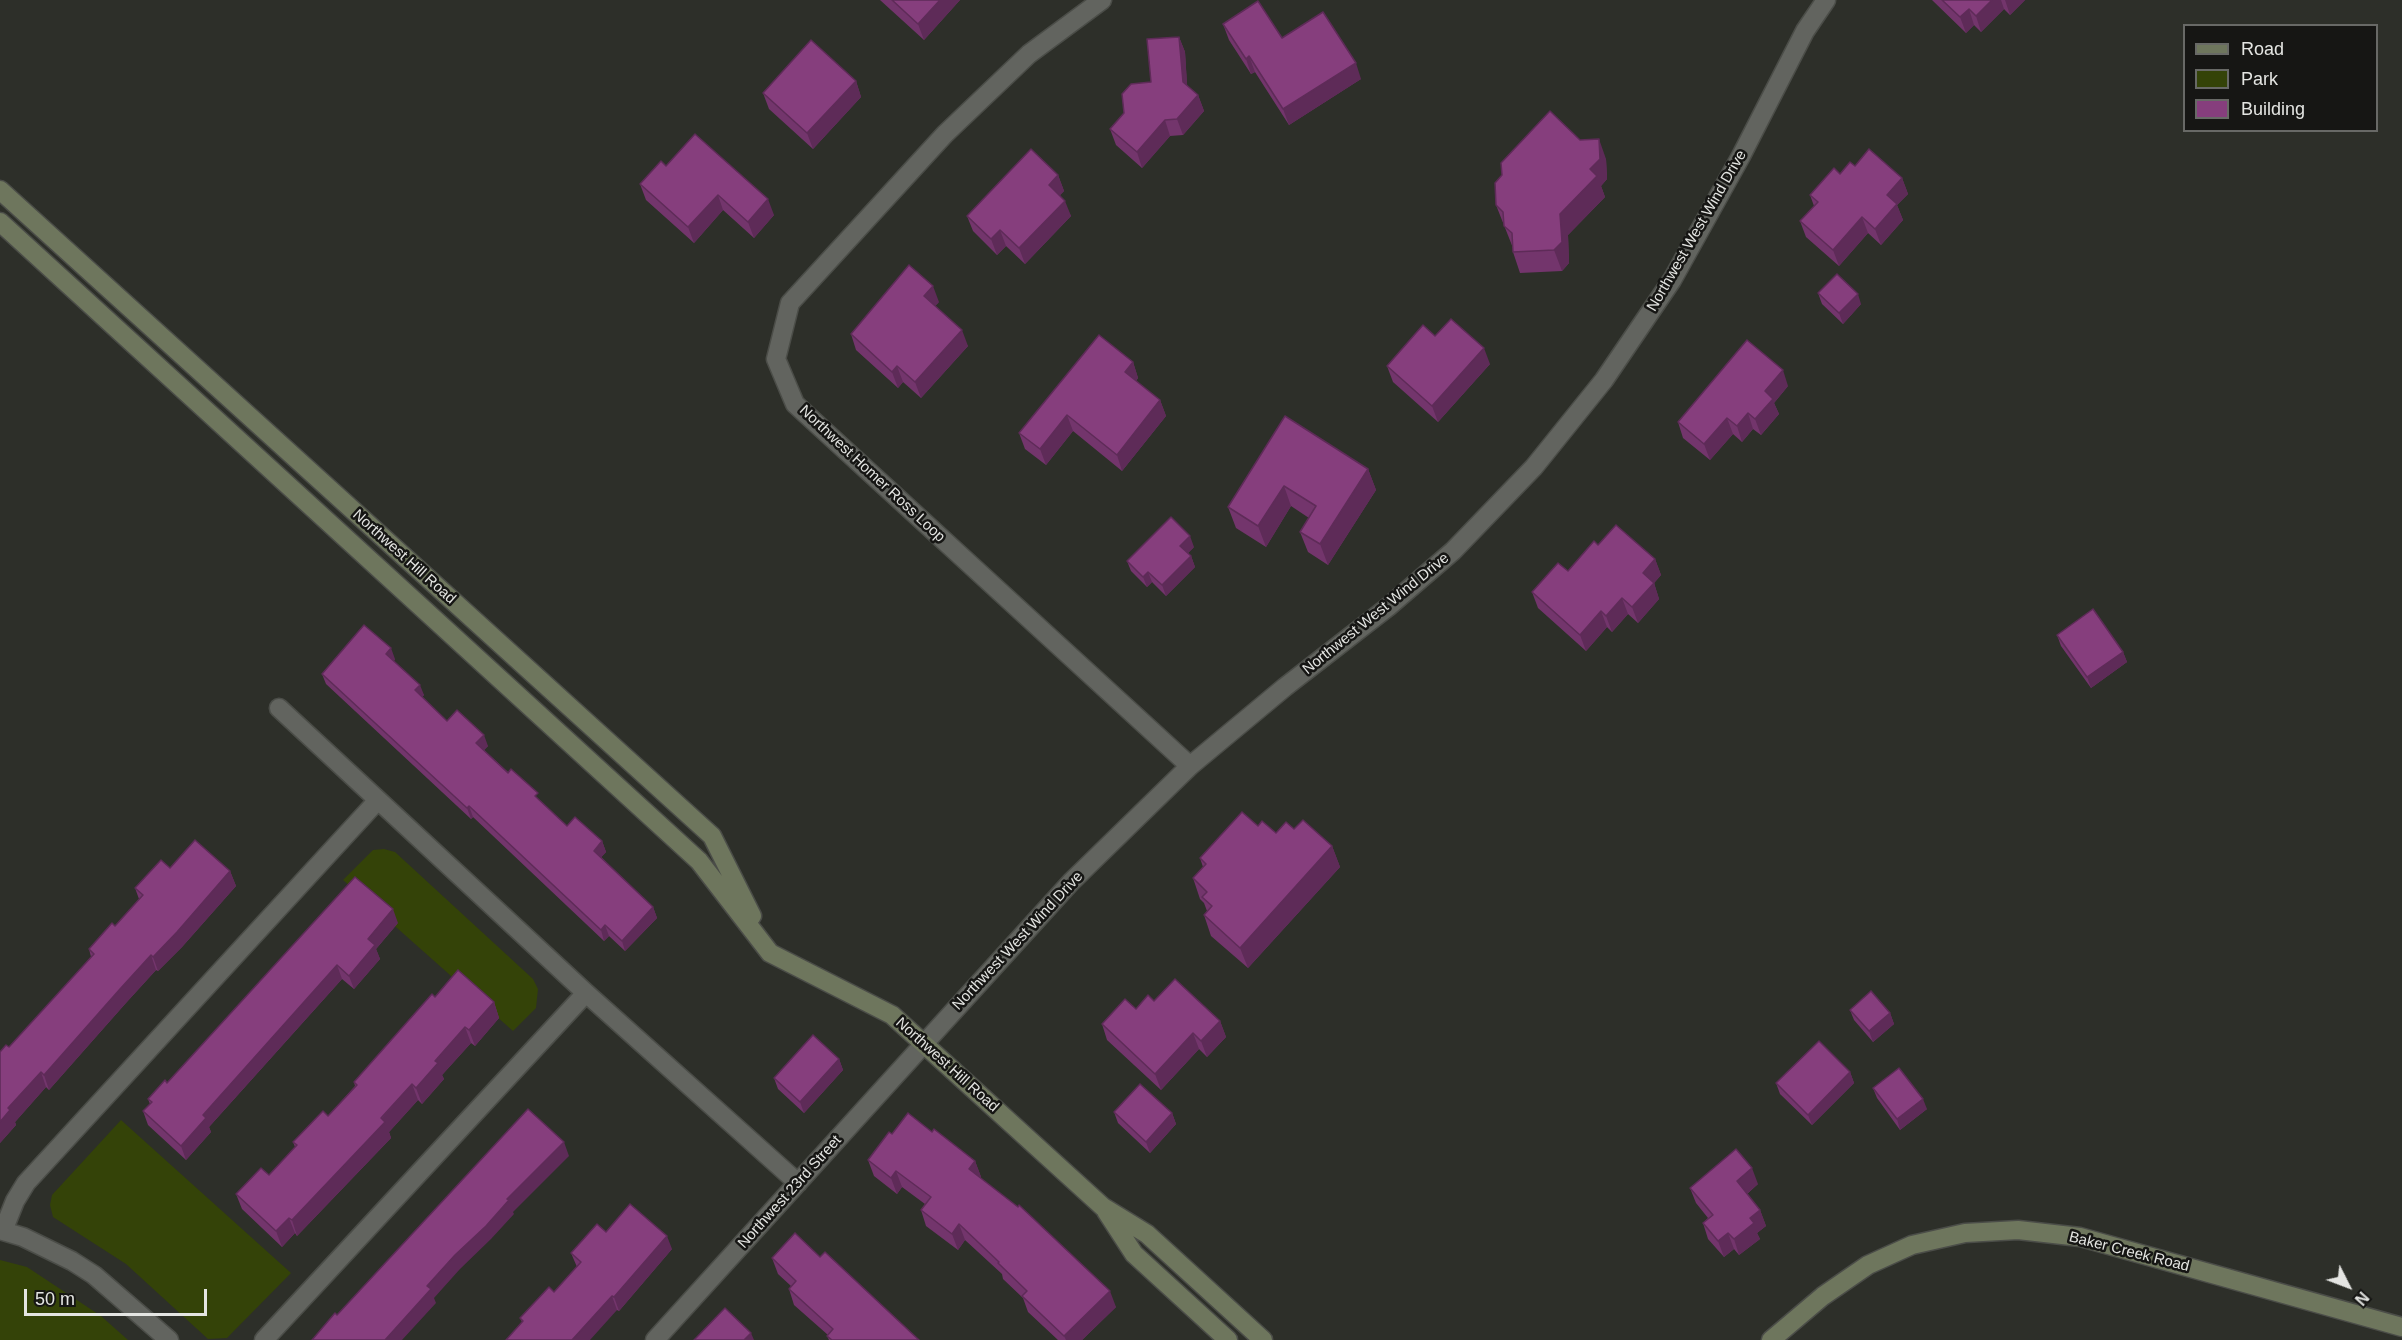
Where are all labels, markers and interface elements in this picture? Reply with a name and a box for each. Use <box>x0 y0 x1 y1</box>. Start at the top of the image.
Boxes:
legend <box>2183 24 2378 132</box>
text: Road <box>2241 39 2284 59</box>
text: Park <box>2241 69 2278 89</box>
text: Building <box>2241 99 2305 119</box>
street label: Northwest West Wind Drive <box>1643 147 1751 315</box>
street label: Northwest Homer Ross Loop <box>795 402 949 546</box>
street label: Northwest Hill Road <box>349 506 459 608</box>
street label: Northwest West Wind Drive <box>1299 549 1453 679</box>
street label: Northwest West Wind Drive <box>949 868 1087 1014</box>
street label: Northwest Hill Road <box>892 1014 1002 1116</box>
street label: Northwest 23rd Street <box>734 1132 846 1252</box>
street label: Baker Creek Road <box>2067 1228 2191 1276</box>
north arrow <box>2318 1256 2378 1316</box>
scale bar <box>27 1277 210 1315</box>
text: N <box>2352 1288 2372 1308</box>
text: 50 m <box>35 1289 75 1309</box>

